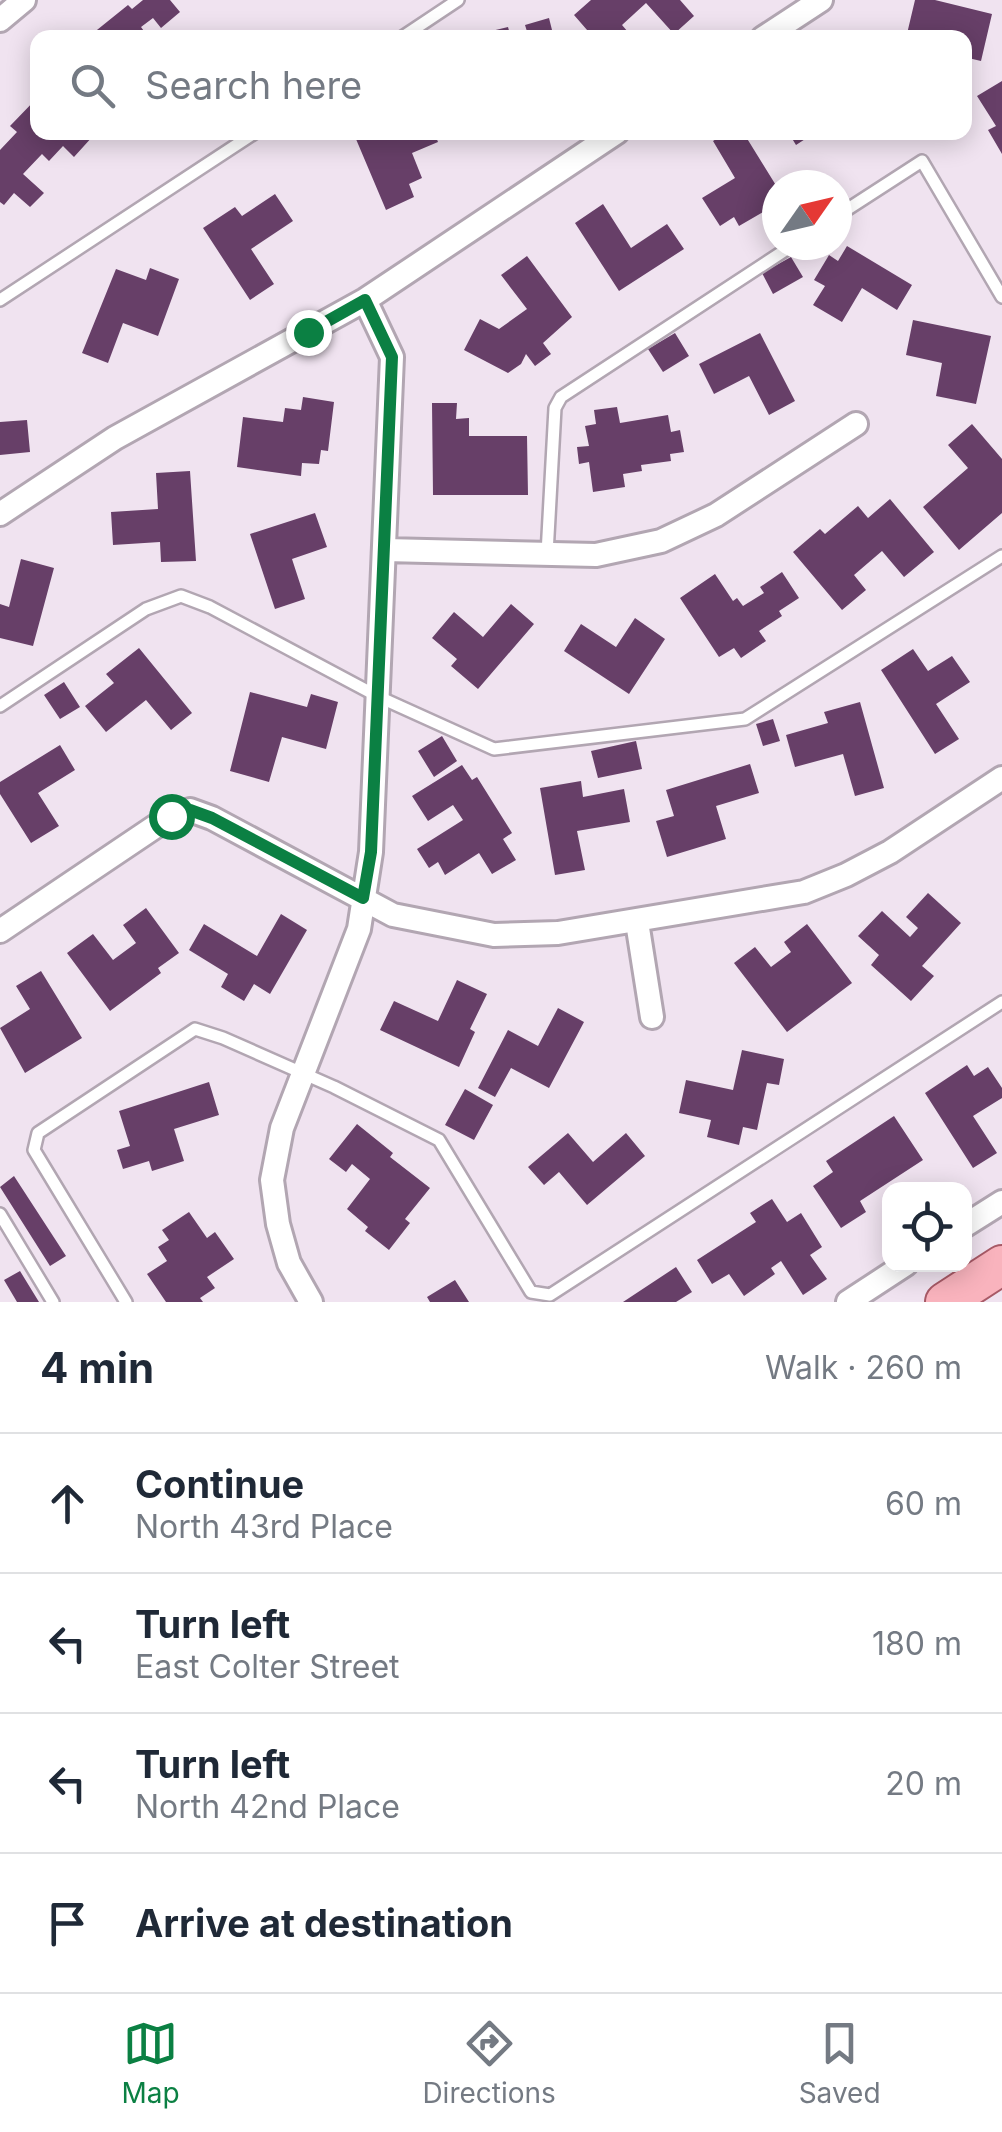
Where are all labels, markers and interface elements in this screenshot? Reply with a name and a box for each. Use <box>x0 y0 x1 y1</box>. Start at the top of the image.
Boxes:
search box <box>30 30 972 140</box>
icon: search <box>65 58 120 113</box>
text: Search here <box>145 62 362 108</box>
north arrow <box>762 170 852 260</box>
route end <box>286 310 332 356</box>
route start <box>149 794 195 840</box>
map controls <box>882 1182 972 1272</box>
button: locate <box>882 1182 972 1272</box>
text: 4 min <box>40 1342 154 1393</box>
text: Walk · 260 m <box>765 1348 962 1387</box>
text: Continue <box>135 1461 304 1507</box>
icon: ahead <box>40 1476 95 1531</box>
text: 60 m <box>885 1484 962 1523</box>
text: North 43rd Place <box>135 1507 393 1546</box>
text: Turn left <box>135 1601 290 1647</box>
icon: left <box>40 1616 95 1671</box>
text: 180 m <box>872 1624 962 1663</box>
text: East Colter Street <box>135 1647 400 1686</box>
text: Turn left <box>135 1741 290 1787</box>
icon: left <box>40 1756 95 1811</box>
text: 20 m <box>885 1764 962 1803</box>
text: North 42nd Place <box>135 1787 400 1826</box>
icon: arrive <box>40 1896 95 1951</box>
text: Arrive at destination <box>135 1900 513 1946</box>
tab: Map <box>121 2016 180 2110</box>
tab: Directions <box>422 2016 556 2110</box>
tab: Saved <box>799 2016 881 2110</box>

